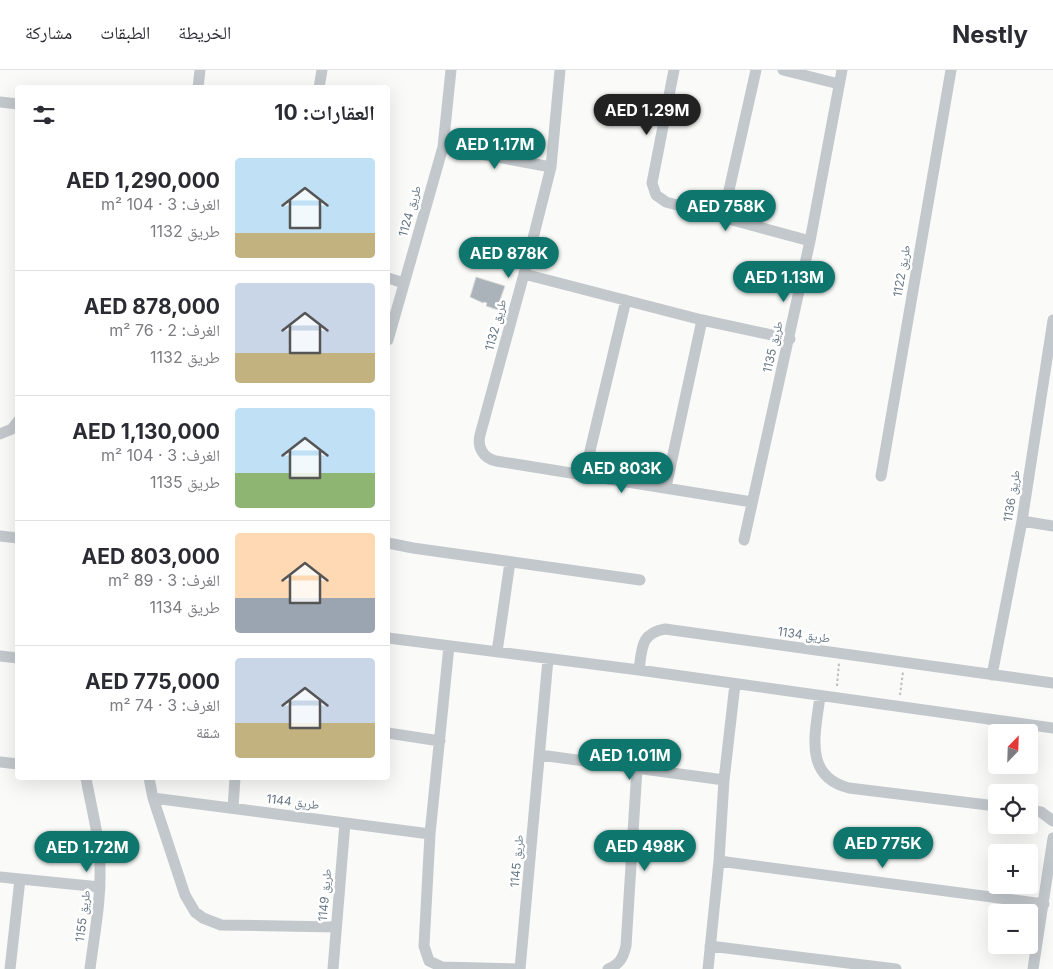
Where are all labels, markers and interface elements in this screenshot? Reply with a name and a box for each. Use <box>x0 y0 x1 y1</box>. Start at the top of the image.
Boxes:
text: Nestly <box>952 20 1028 49</box>
text: مشاركة <box>25 22 72 43</box>
text: الطبقات <box>100 22 150 43</box>
text: الخريطة <box>178 22 231 43</box>
pin: AED 1.29M <box>590 93 704 136</box>
text: العقارات: 10 <box>274 100 375 125</box>
text: AED 1.29M <box>605 100 689 120</box>
icon: filters <box>30 101 58 129</box>
pin: AED 1.17M <box>438 128 552 170</box>
text: AED 1.17M <box>456 134 534 154</box>
text: AED 1,290,000 <box>66 168 220 193</box>
icon: home <box>275 178 335 238</box>
street label: طريق 1124 <box>395 183 424 238</box>
pin: AED 758K <box>674 190 778 232</box>
text: الغرف: 3 · 104 m² <box>101 194 220 214</box>
text: AED 758K <box>687 196 765 216</box>
text: طريق 1132 <box>150 221 220 241</box>
pin: AED 878K <box>457 236 561 279</box>
text: AED 878K <box>470 243 548 263</box>
street label: طريق 1122 <box>890 244 914 298</box>
pin: AED 1.13M <box>727 260 841 303</box>
text: AED 1.13M <box>744 267 824 287</box>
text: AED 878,000 <box>84 294 220 319</box>
street label: طريق 1132 <box>481 298 510 352</box>
icon: home <box>275 303 335 363</box>
text: الغرف: 2 · 76 m² <box>109 320 220 340</box>
street label: طريق 1135 <box>759 320 786 374</box>
text: طريق 1132 <box>150 347 220 367</box>
text: AED 1,130,000 <box>72 419 220 444</box>
icon: home <box>275 428 335 488</box>
text: الغرف: 3 · 104 m² <box>101 445 220 465</box>
pin: AED 803K <box>570 452 674 494</box>
text: AED 803K <box>582 458 662 478</box>
street label: طريق 1136 <box>1000 469 1023 523</box>
text: طريق 1135 <box>150 472 220 492</box>
text: AED 803,000 <box>82 544 220 569</box>
icon: home <box>275 553 335 613</box>
text: الغرف: 3 · 89 m² <box>108 570 220 590</box>
text: طريق 1134 <box>149 597 220 617</box>
street label: طريق 1134 <box>777 623 831 646</box>
text: AED 775,000 <box>85 669 220 694</box>
icon: home <box>275 678 335 738</box>
text: الغرف: 3 · 74 m² <box>109 695 220 715</box>
text: شقة <box>196 722 220 742</box>
north arrow <box>988 724 1038 774</box>
map controls <box>988 724 1038 954</box>
pin: AED 1.01M <box>573 738 687 781</box>
text: AED 1.01M <box>589 745 671 765</box>
button: locate <box>988 784 1038 834</box>
street label: طريق 1144 <box>266 791 320 812</box>
pin: AED 775K <box>831 826 935 869</box>
pin: AED 1.72M <box>30 830 144 873</box>
pin: AED 498K <box>593 830 697 872</box>
text: AED 775K <box>844 833 922 853</box>
street label: طريق 1145 <box>507 834 526 888</box>
text: AED 498K <box>605 836 685 856</box>
text: AED 1.72M <box>45 837 129 857</box>
button: + <box>988 844 1038 894</box>
street label: طريق 1149 <box>315 868 334 922</box>
street label: طريق 1155 <box>72 889 93 943</box>
button: − <box>988 904 1038 954</box>

